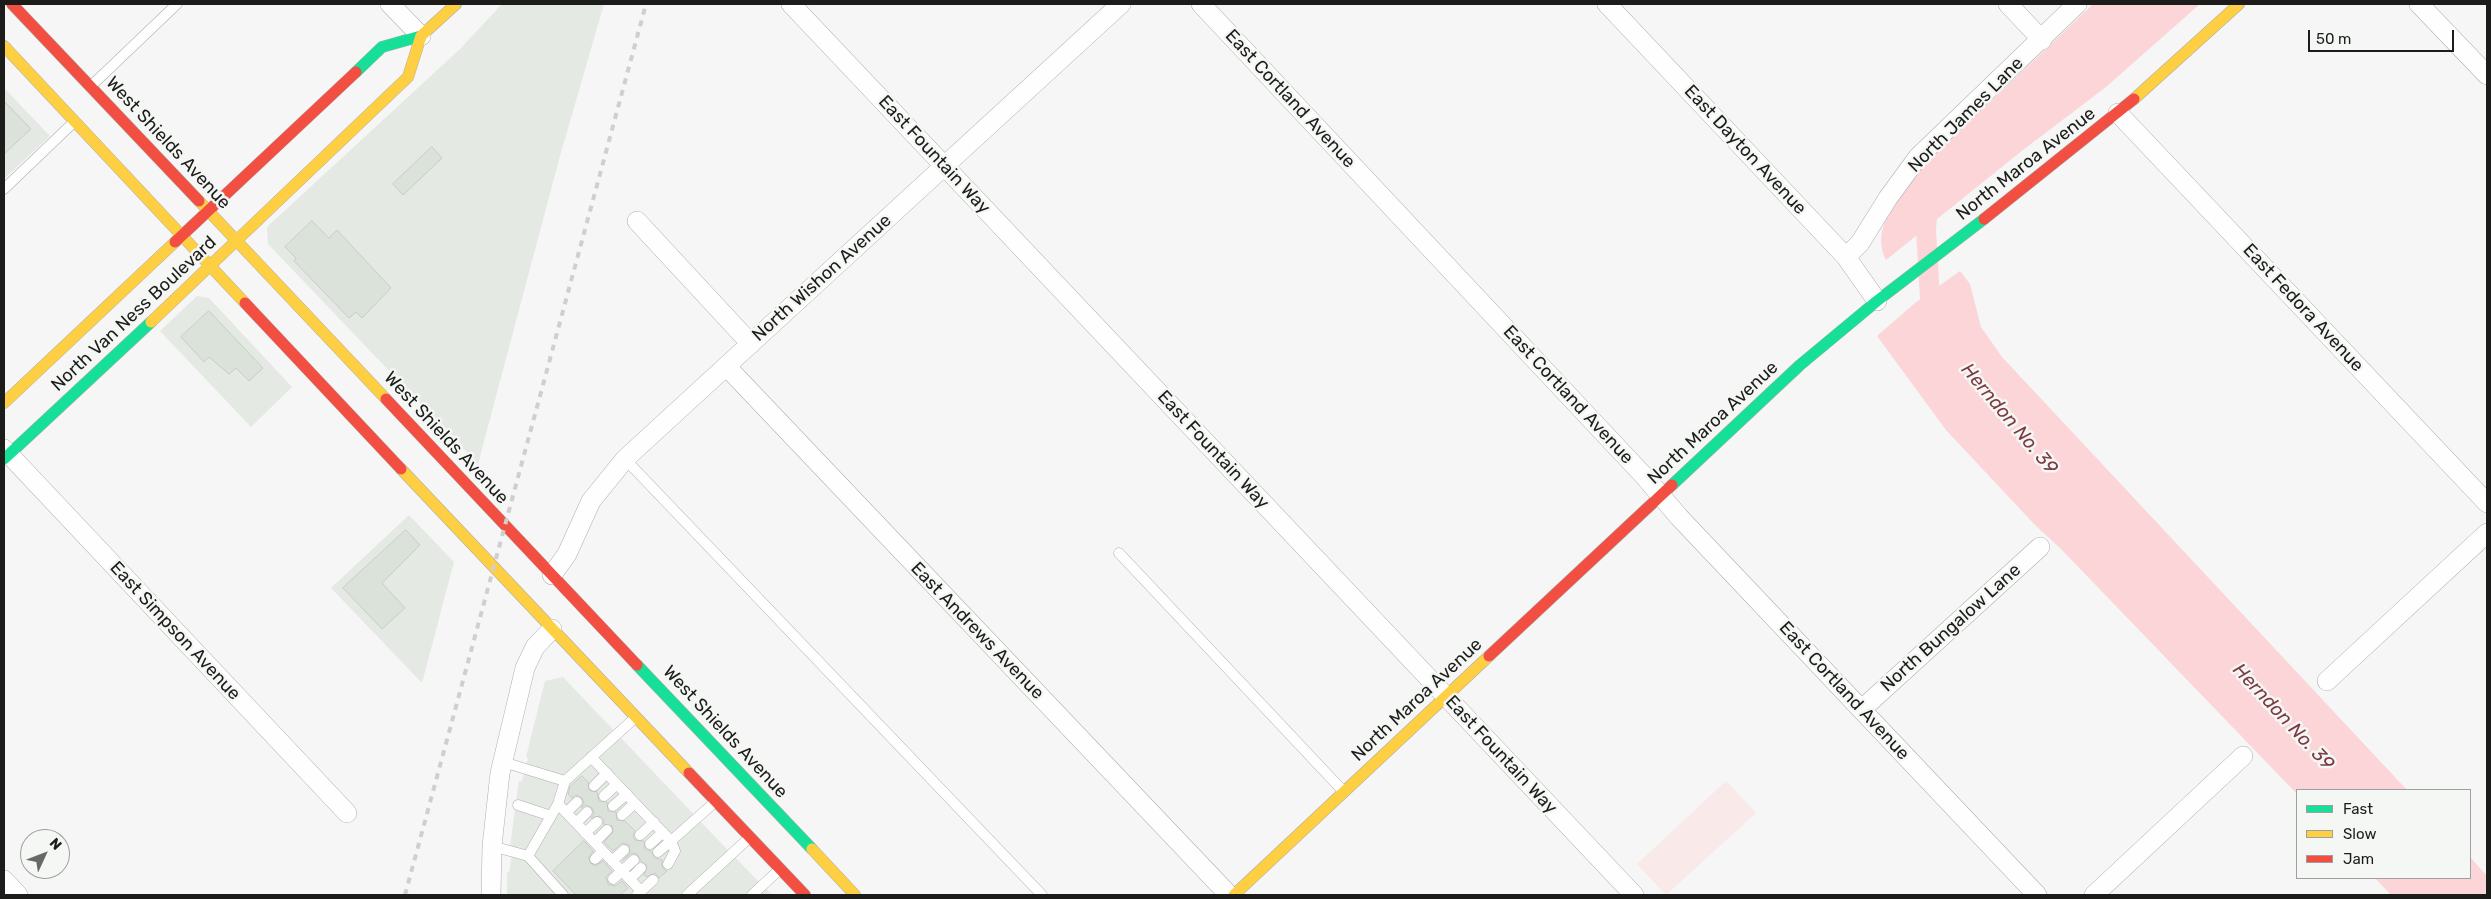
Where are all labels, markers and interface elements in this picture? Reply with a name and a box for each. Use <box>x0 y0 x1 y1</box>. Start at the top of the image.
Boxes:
scale bar <box>2311 20 2457 52</box>
street label: East Cortland Avenue <box>1220 25 1360 173</box>
text: 50 m <box>2316 30 2351 48</box>
street label: North James Lane <box>1904 53 2028 177</box>
street label: West Shields Avenue <box>101 72 235 214</box>
street label: East Dayton Avenue <box>1679 81 1811 219</box>
street label: East Fountain Way <box>874 91 994 219</box>
street label: North Maroa Avenue <box>1952 103 2100 225</box>
street label: North Wishon Avenue <box>748 210 896 346</box>
street label: North Van Ness Boulevard <box>47 232 221 396</box>
street label: East Fedora Avenue <box>2238 240 2368 376</box>
street label: East Cortland Avenue <box>1498 321 1638 469</box>
street label: North Maroa Avenue <box>1643 357 1783 489</box>
water label: Herndon No. 39 <box>1956 359 2062 479</box>
street label: West Shields Avenue <box>379 367 513 509</box>
street label: East Fountain Way <box>1153 386 1273 514</box>
street label: East Simpson Avenue <box>105 557 245 705</box>
street label: East Andrews Avenue <box>906 558 1048 704</box>
street label: North Bungalow Lane <box>1877 559 2025 697</box>
street label: East Cortland Avenue <box>1774 617 1914 765</box>
street label: North Maroa Avenue <box>1347 634 1487 766</box>
water label: Herndon No. 39 <box>2228 659 2338 775</box>
street label: West Shields Avenue <box>658 661 792 803</box>
street label: East Fountain Way <box>1441 691 1561 819</box>
legend <box>2296 789 2471 879</box>
text: Fast <box>2343 800 2373 818</box>
text: Slow <box>2343 825 2376 843</box>
north arrow <box>20 829 70 879</box>
text: N <box>46 835 65 854</box>
text: Jam <box>2343 850 2374 868</box>

